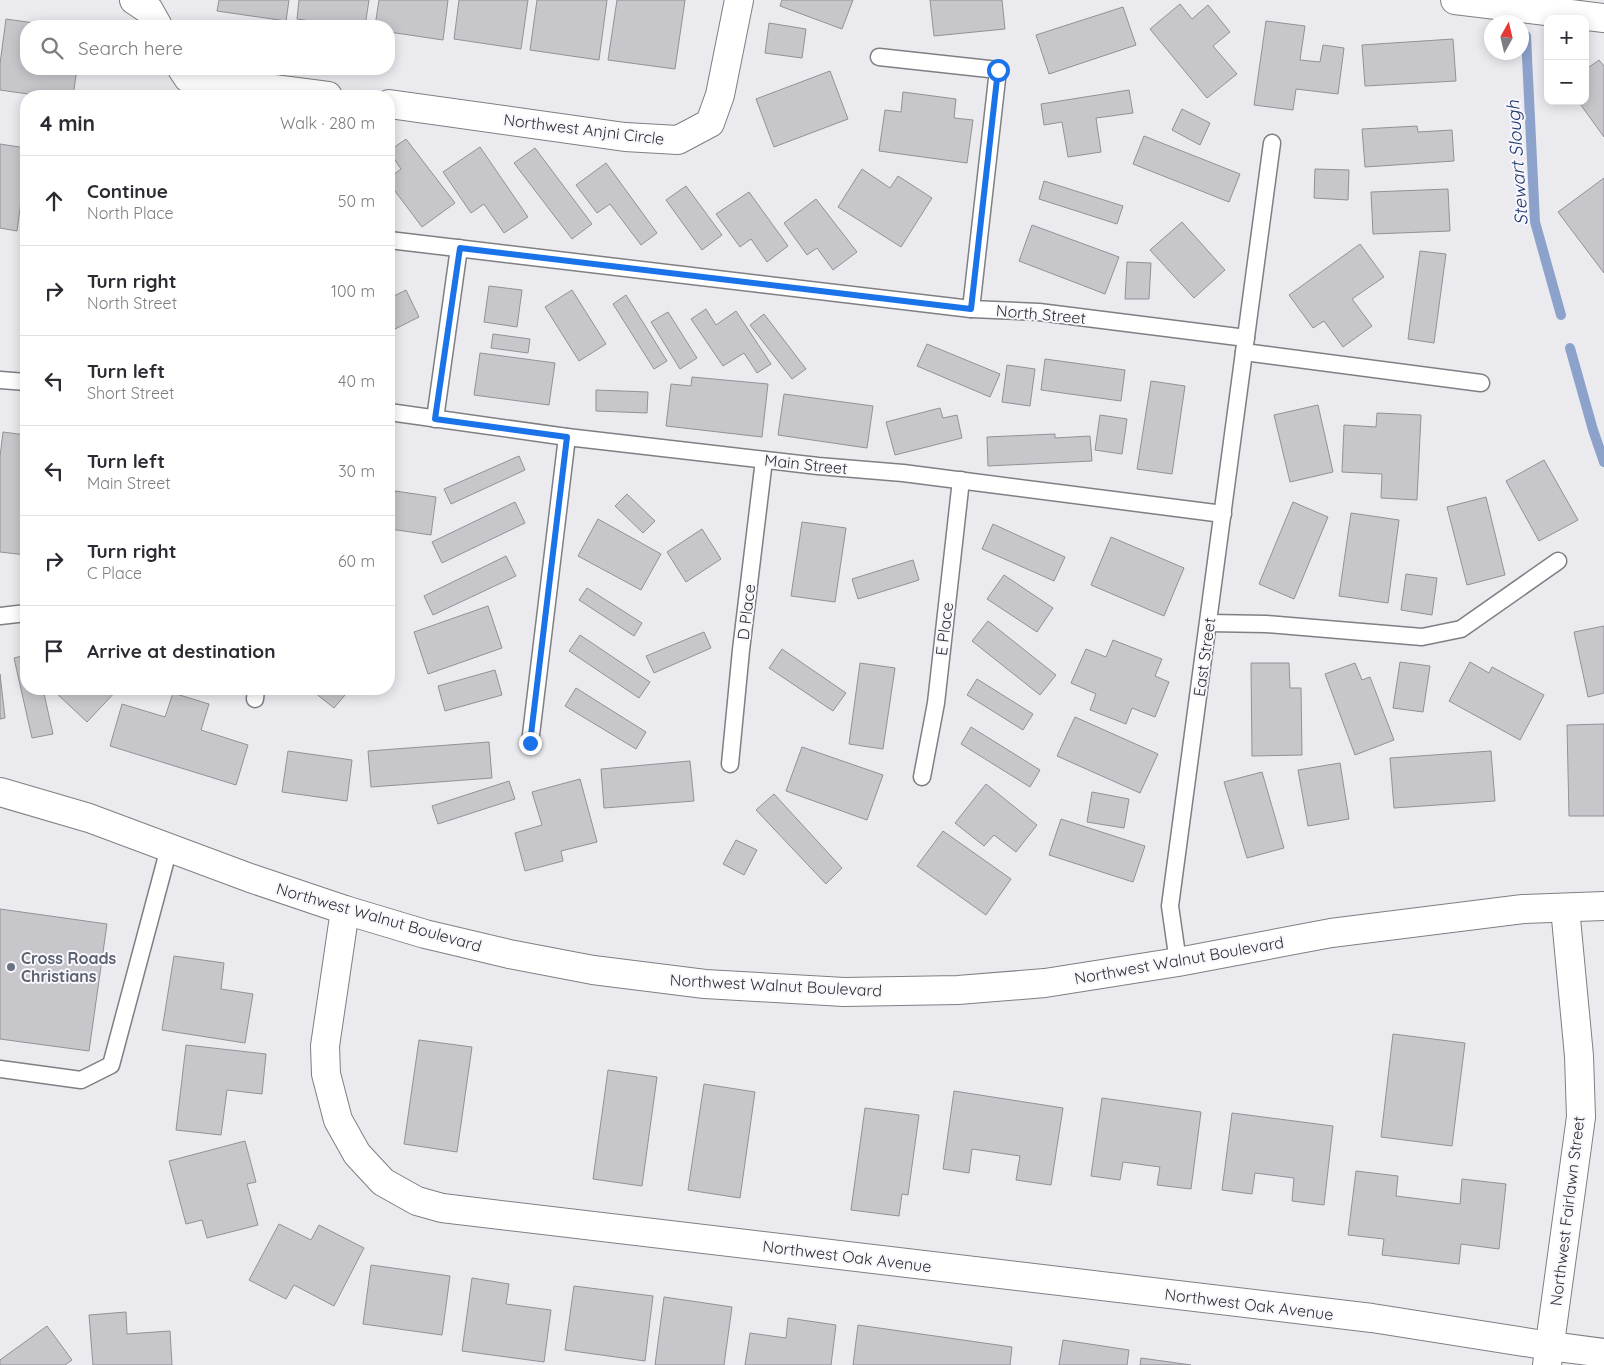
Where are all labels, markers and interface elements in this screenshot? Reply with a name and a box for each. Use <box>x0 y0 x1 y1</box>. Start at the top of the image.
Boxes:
north arrow <box>1484 15 1529 60</box>
map controls <box>1544 15 1589 105</box>
button: + <box>1544 15 1589 60</box>
search box <box>20 20 395 75</box>
icon: search <box>38 34 66 62</box>
text: Search here <box>78 36 183 60</box>
route start <box>987 59 1010 82</box>
button: − <box>1544 60 1589 105</box>
water label: Stewart Slough <box>1501 99 1533 226</box>
street label: Northwest Anjni Circle <box>502 109 666 149</box>
text: 4 min <box>40 110 95 136</box>
text: Walk · 280 m <box>280 113 375 133</box>
text: Continue <box>87 179 168 203</box>
icon: ahead <box>40 187 68 215</box>
text: 50 m <box>338 191 375 211</box>
text: North Place <box>87 203 174 223</box>
text: Turn right <box>87 269 176 293</box>
icon: right <box>40 277 68 305</box>
text: 100 m <box>331 281 375 301</box>
text: North Street <box>87 293 177 313</box>
street label: North Street <box>995 300 1087 328</box>
text: Turn left <box>87 359 165 383</box>
icon: left <box>40 367 68 395</box>
text: 40 m <box>338 371 375 391</box>
text: Short Street <box>87 383 174 403</box>
text: Turn left <box>87 449 165 473</box>
street label: Main Street <box>763 450 849 478</box>
icon: left <box>40 457 68 485</box>
text: 30 m <box>338 461 375 481</box>
text: Main Street <box>87 473 171 493</box>
text: Turn right <box>87 539 176 563</box>
icon: right <box>40 547 68 575</box>
text: 60 m <box>338 551 375 571</box>
text: C Place <box>87 563 142 583</box>
street label: D Place <box>733 583 759 641</box>
street label: E Place <box>931 601 957 657</box>
street label: East Street <box>1189 616 1219 698</box>
icon: arrive <box>40 637 68 665</box>
text: Arrive at destination <box>87 639 276 663</box>
route end <box>519 732 542 755</box>
street label: Northwest Walnut Boulevard <box>274 878 484 956</box>
street label: Northwest Walnut Boulevard <box>1073 932 1285 988</box>
place label: Cross Roads Christians <box>21 948 117 986</box>
marker: Cross Roads Christians <box>5 961 17 973</box>
street label: Northwest Walnut Boulevard <box>669 969 883 1001</box>
street label: Northwest Fairlawn Street <box>1545 1115 1589 1307</box>
street label: Northwest Oak Avenue <box>761 1236 933 1276</box>
street label: Northwest Oak Avenue <box>1163 1284 1335 1324</box>

